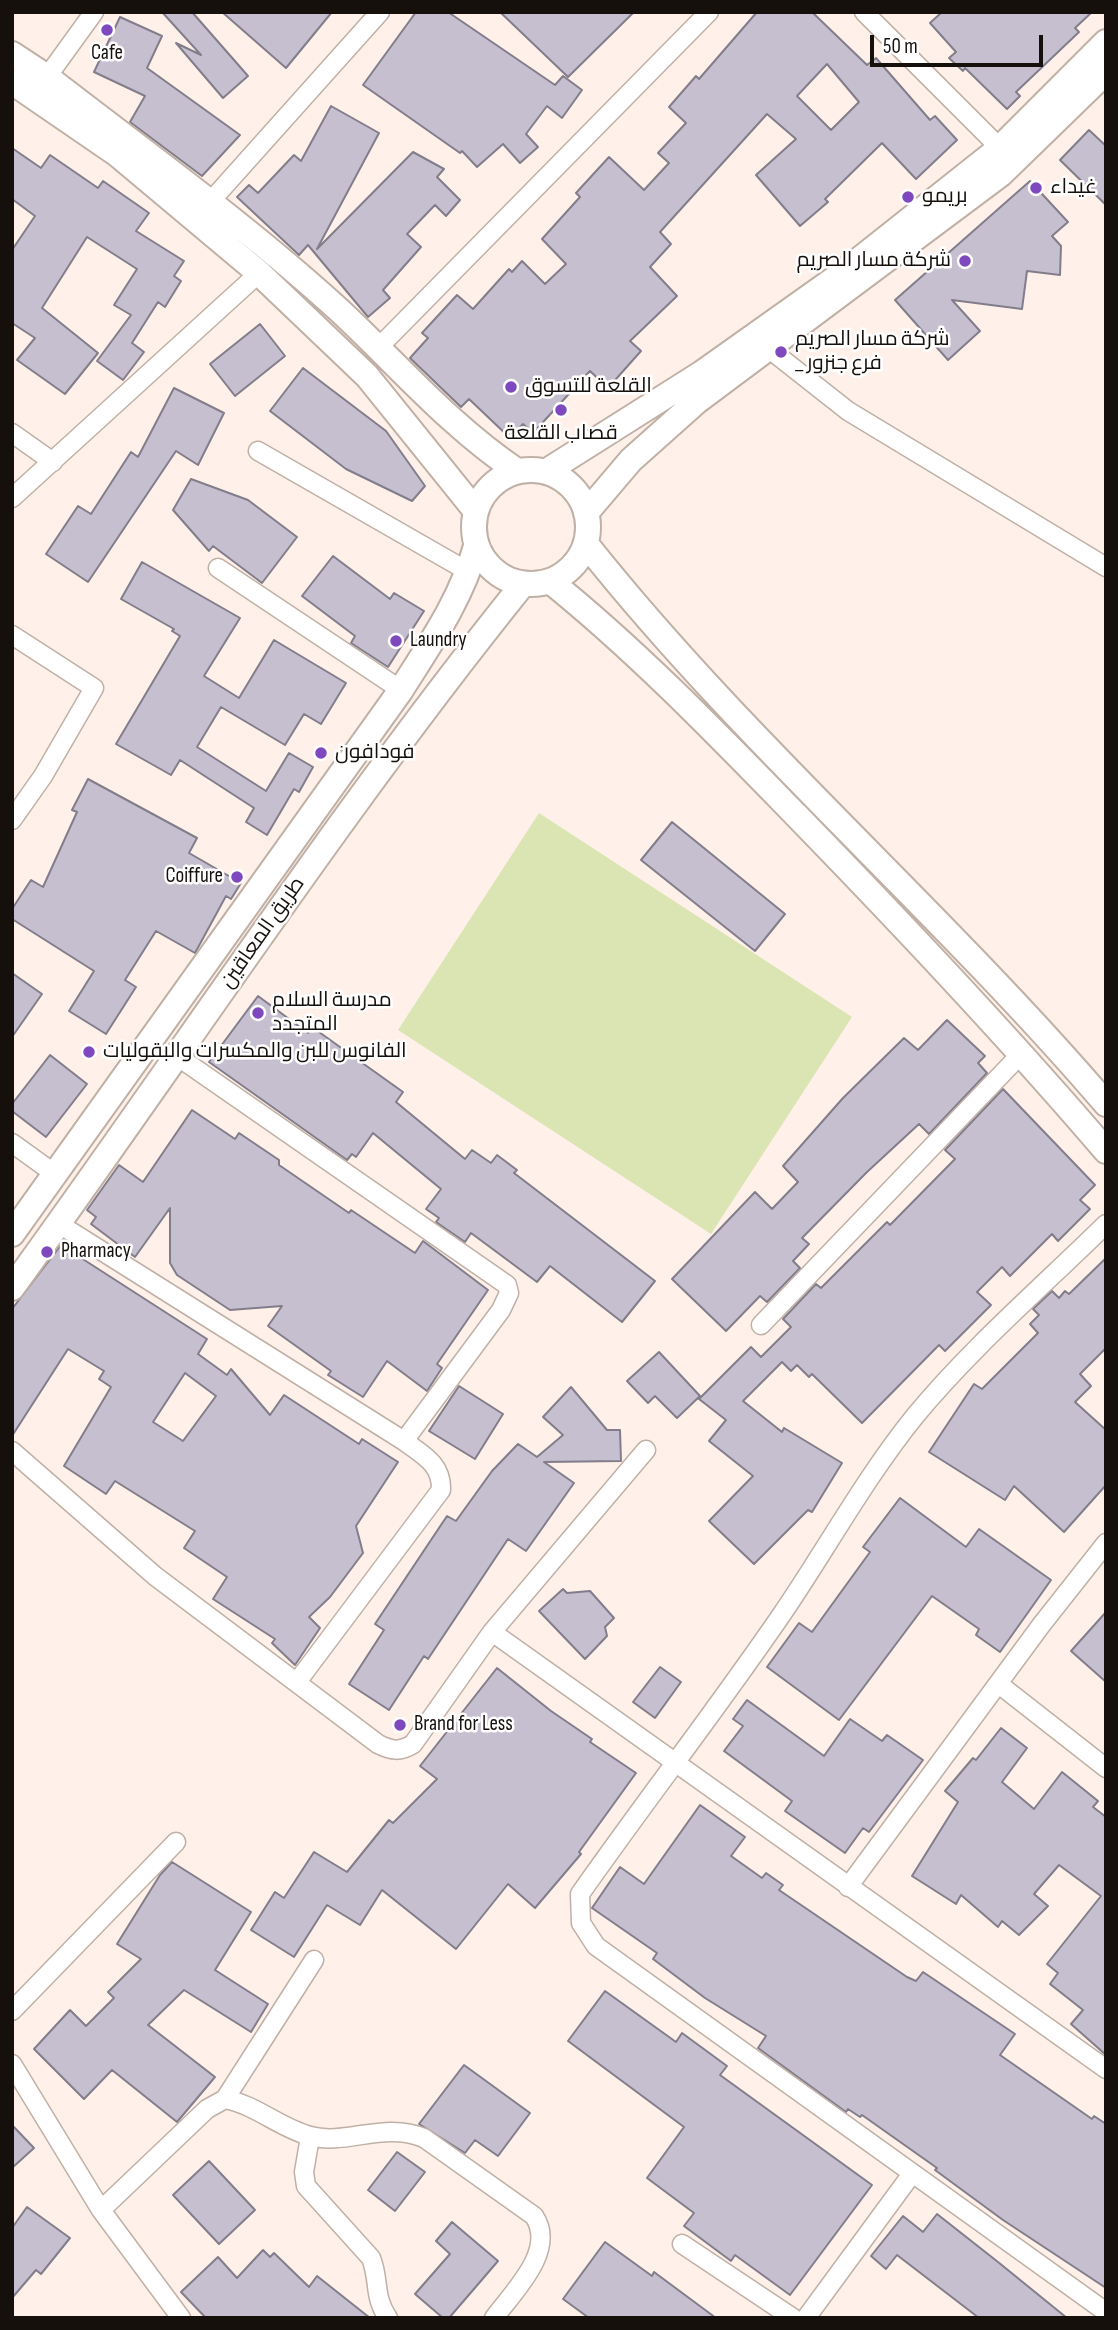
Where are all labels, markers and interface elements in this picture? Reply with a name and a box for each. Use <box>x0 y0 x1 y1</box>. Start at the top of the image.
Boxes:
scale bar <box>873 21 1046 65</box>
marker: Cafe <box>99 22 115 38</box>
text: 50 m <box>883 34 918 59</box>
place label: Cafe <box>91 41 123 67</box>
place label: غيداء <box>1050 175 1097 201</box>
marker: غيداء <box>1028 180 1044 196</box>
place label: بريمو <box>922 184 968 210</box>
marker: بريمو <box>900 189 916 205</box>
place label: شركة مسار الصريم <box>796 248 951 274</box>
marker: شركة مسار الصريم <box>957 253 973 269</box>
place label: شركة مسار الصريم _ فرع جنزور <box>795 327 950 377</box>
marker: شركة مسار الصريم _ فرع جنزور <box>773 344 789 360</box>
place label: القلعة للتسوق <box>525 374 652 400</box>
marker: القلعة للتسوق <box>503 379 519 395</box>
marker: قصاب القلعة <box>553 402 569 418</box>
place label: قصاب القلعة <box>504 421 618 447</box>
place label: Laundry <box>410 628 467 654</box>
marker: Laundry <box>388 633 404 649</box>
place label: فودافون <box>335 740 415 766</box>
marker: فودافون <box>313 745 329 761</box>
place label: Coiffure <box>165 864 223 890</box>
marker: Coiffure <box>229 869 245 885</box>
street label: طريق المعاقين <box>215 872 311 994</box>
place label: مدرسة السلام المتجدد <box>272 988 392 1038</box>
marker: مدرسة السلام المتجدد <box>250 1005 266 1021</box>
place label: الفانوس للبن والمكسرات والبقوليات <box>103 1039 407 1065</box>
marker: الفانوس للبن والمكسرات والبقوليات <box>81 1044 97 1060</box>
place label: Pharmacy <box>61 1239 131 1265</box>
marker: Pharmacy <box>39 1244 55 1260</box>
place label: Brand for Less <box>414 1712 513 1738</box>
marker: Brand for Less <box>392 1717 408 1733</box>

